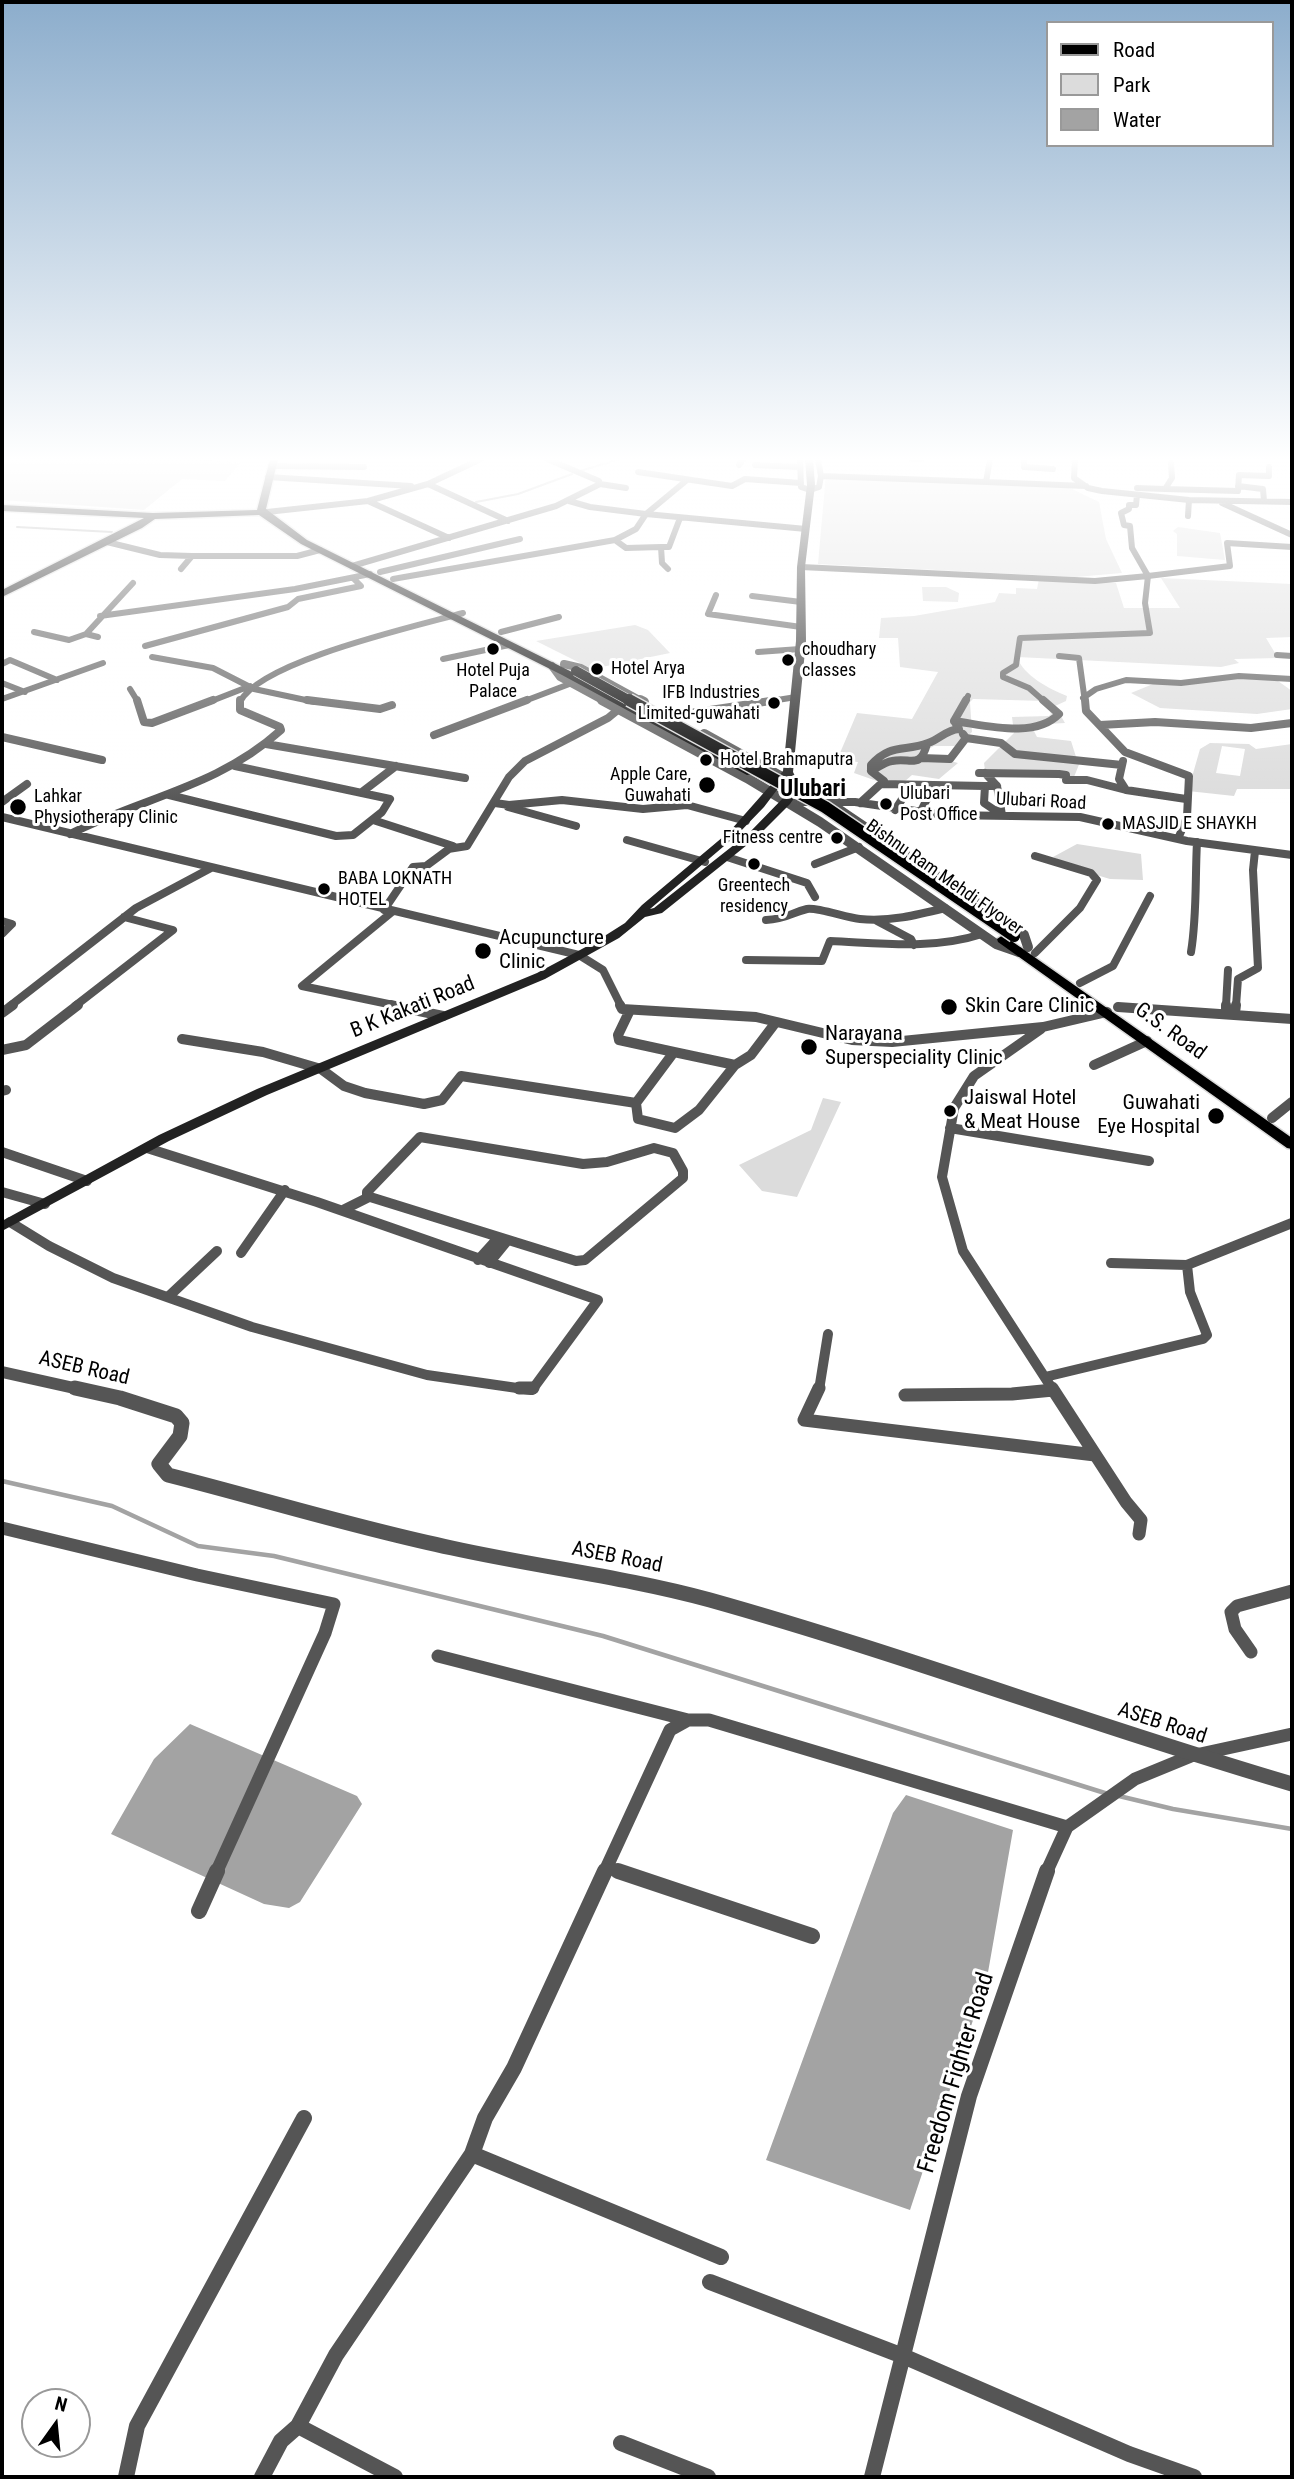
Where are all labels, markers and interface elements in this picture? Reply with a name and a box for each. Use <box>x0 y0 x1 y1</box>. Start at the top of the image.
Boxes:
legend <box>1046 21 1273 147</box>
text: Road <box>1113 38 1155 62</box>
text: Park <box>1113 73 1150 97</box>
text: Water <box>1113 108 1161 132</box>
place label: choudhary classes <box>802 639 876 682</box>
marker: Hotel Puja Palace <box>485 641 501 657</box>
marker: choudhary classes <box>780 652 796 668</box>
place label: Hotel Arya <box>611 658 685 680</box>
place label: Hotel Puja Palace <box>456 660 530 702</box>
marker: Hotel Arya <box>589 661 605 677</box>
place label: IFB Industries Limited-guwahati <box>638 682 760 724</box>
marker: IFB Industries Limited-guwahati <box>766 695 782 711</box>
place label: Hotel Brahmaputra <box>720 749 853 771</box>
marker: Hotel Brahmaputra <box>698 752 714 768</box>
place label: Apple Care, Guwahati <box>610 764 691 806</box>
marker: Apple Care, Guwahati <box>697 775 717 795</box>
district label: Ulubari <box>780 776 846 804</box>
place label: Ulubari Post Office <box>900 783 978 826</box>
place label: Lahkar Physiotherapy Clinic <box>34 786 178 828</box>
street label: Ulubari Road <box>995 789 1087 815</box>
marker: Ulubari Post Office <box>878 796 894 812</box>
marker: Lahkar Physiotherapy Clinic <box>8 797 28 817</box>
place label: MASJID E SHAYKH <box>1122 813 1257 835</box>
street label: Bishnu Ram Mehdi Flyover <box>861 816 1027 940</box>
marker: MASJID E SHAYKH <box>1100 816 1116 832</box>
place label: Fitness centre <box>723 827 823 849</box>
marker: Fitness centre <box>829 830 845 846</box>
marker: Greentech residency <box>746 856 762 872</box>
place label: BABA LOKNATH HOTEL <box>338 868 452 910</box>
place label: Greentech residency <box>718 875 790 917</box>
marker: BABA LOKNATH HOTEL <box>316 881 332 897</box>
place label: Acupuncture Clinic <box>499 926 604 976</box>
marker: Acupuncture Clinic <box>473 941 493 961</box>
street label: B K Kakati Road <box>347 972 479 1044</box>
place label: Skin Care Clinic <box>965 994 1094 1020</box>
marker: Skin Care Clinic <box>939 997 959 1017</box>
street label: G.S. Road <box>1130 998 1210 1066</box>
place label: Narayana Superspeciality Clinic <box>825 1022 1003 1072</box>
marker: Narayana Superspeciality Clinic <box>799 1037 819 1057</box>
place label: Jaiswal Hotel & Meat House <box>964 1086 1080 1136</box>
place label: Guwahati Eye Hospital <box>1097 1091 1200 1141</box>
marker: Jaiswal Hotel & Meat House <box>942 1103 958 1119</box>
marker: Guwahati Eye Hospital <box>1206 1106 1226 1126</box>
street label: ASEB Road <box>36 1346 132 1392</box>
street label: ASEB Road <box>569 1537 665 1579</box>
street label: ASEB Road <box>1114 1698 1210 1750</box>
street label: Freedom Fighter Road <box>913 1969 1001 2177</box>
north arrow <box>21 2388 91 2458</box>
text: N <box>52 2392 70 2417</box>

